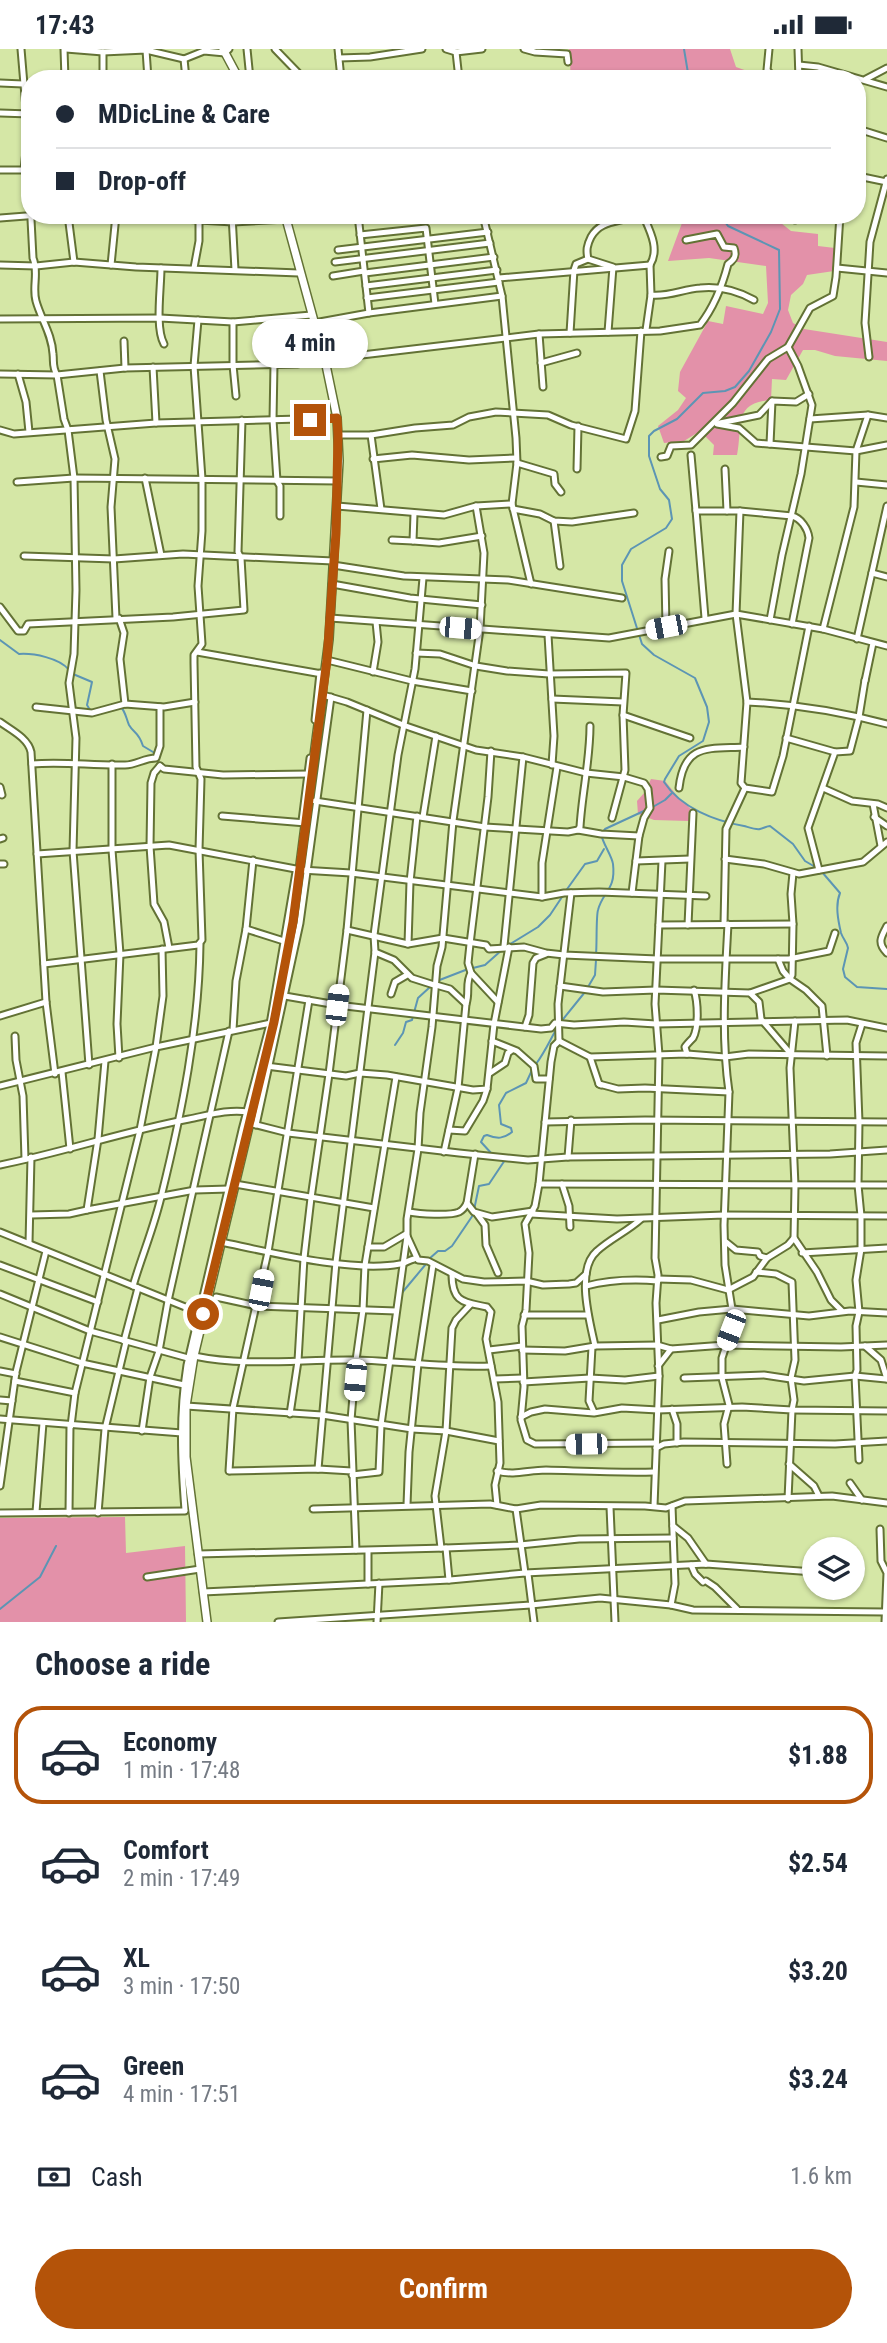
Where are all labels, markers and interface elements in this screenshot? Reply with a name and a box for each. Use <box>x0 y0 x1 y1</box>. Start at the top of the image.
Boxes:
text: 17:43 <box>35 10 95 40</box>
text: MDicLine & Care <box>98 99 270 129</box>
text: Drop-off <box>98 166 186 196</box>
callout: 4 min <box>252 319 368 367</box>
text: 4 min <box>284 330 336 357</box>
route end <box>294 404 326 436</box>
car <box>644 613 689 641</box>
car <box>439 616 482 640</box>
car <box>325 983 350 1027</box>
car <box>247 1267 276 1313</box>
route start <box>187 1298 219 1330</box>
car <box>714 1307 749 1353</box>
car <box>343 1358 368 1402</box>
car <box>565 1433 608 1455</box>
map controls <box>802 1537 865 1600</box>
button: layers <box>802 1537 865 1600</box>
text: Choose a ride <box>35 1645 210 1683</box>
icon: car <box>39 1724 102 1787</box>
text: Economy <box>123 1727 217 1757</box>
text: $1.88 <box>788 1740 848 1770</box>
text: 1 min · 17:48 <box>123 1757 240 1784</box>
icon: car <box>39 1832 102 1895</box>
text: Comfort <box>123 1835 209 1865</box>
text: $2.54 <box>788 1848 848 1878</box>
text: 2 min · 17:49 <box>123 1865 240 1892</box>
icon: car <box>39 1940 102 2003</box>
text: XL <box>123 1943 150 1973</box>
text: $3.20 <box>788 1956 848 1986</box>
text: 3 min · 17:50 <box>123 1973 240 2000</box>
icon: car <box>39 2048 102 2111</box>
text: Green <box>123 2051 184 2081</box>
text: $3.24 <box>788 2064 848 2094</box>
text: 4 min · 17:51 <box>123 2081 240 2108</box>
icon: cash <box>35 2158 73 2196</box>
text: Cash <box>91 2162 143 2192</box>
text: 1.6 km <box>790 2163 852 2190</box>
button: Confirm <box>35 2249 852 2329</box>

